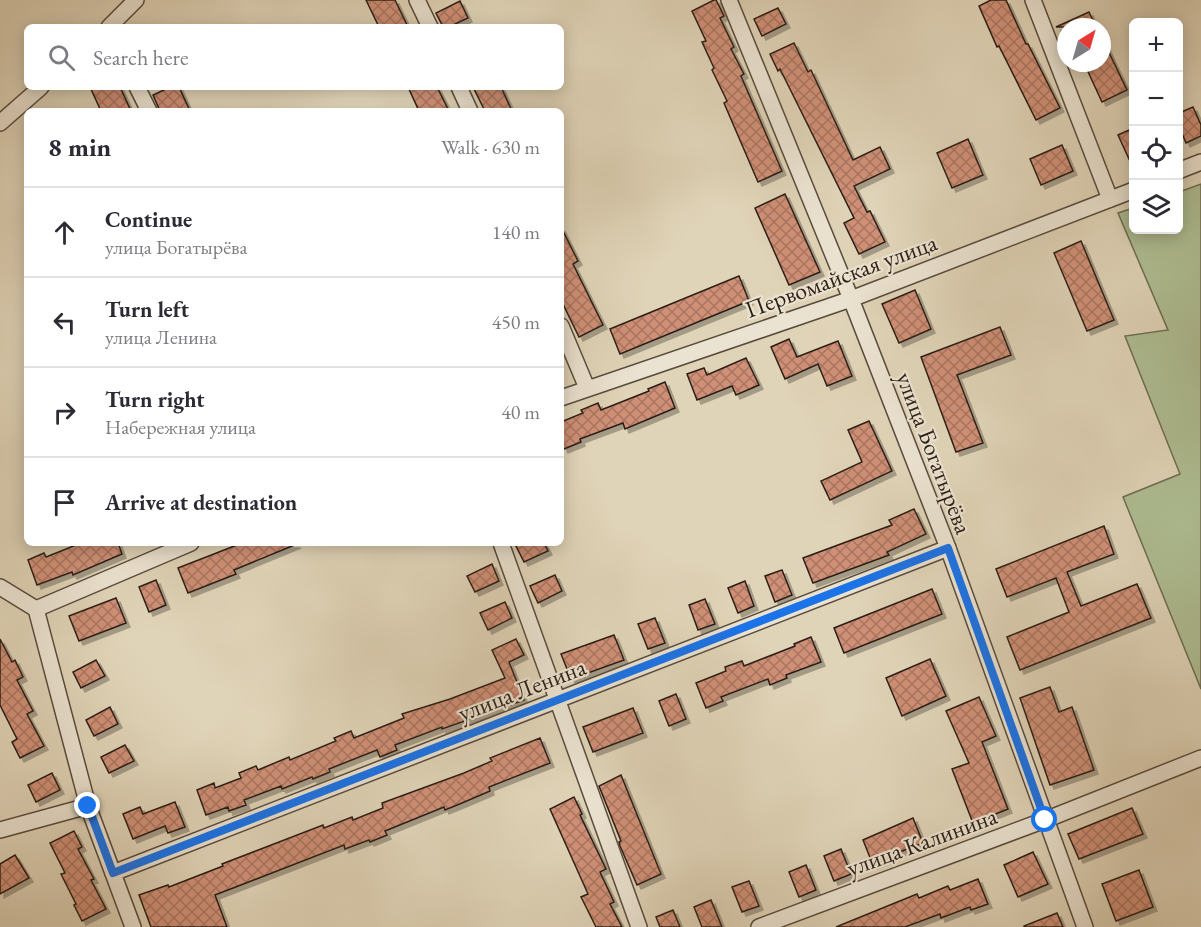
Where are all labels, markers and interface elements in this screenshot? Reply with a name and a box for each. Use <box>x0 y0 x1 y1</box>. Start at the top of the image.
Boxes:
north arrow <box>1057 18 1111 72</box>
map controls <box>1129 18 1183 234</box>
button: + <box>1129 18 1183 72</box>
search box <box>24 24 564 90</box>
icon: search <box>45 41 78 74</box>
text: Search here <box>93 43 188 72</box>
button: − <box>1129 72 1183 126</box>
button: locate <box>1129 126 1183 180</box>
text: 8 min <box>48 130 111 164</box>
text: Walk · 630 m <box>441 134 540 160</box>
button: layers <box>1129 180 1183 234</box>
text: Continue <box>105 205 192 234</box>
icon: ahead <box>48 216 81 249</box>
text: 140 m <box>492 219 540 245</box>
street label: Первомайская улица <box>740 226 942 325</box>
text: улица Богатырёва <box>105 234 247 260</box>
text: Turn left <box>105 295 189 324</box>
icon: left <box>48 306 81 339</box>
text: 450 m <box>492 309 540 335</box>
text: улица Ленина <box>105 324 217 350</box>
street label: улица Богатырёва <box>889 367 980 539</box>
text: Turn right <box>105 385 204 414</box>
icon: right <box>48 396 81 429</box>
text: 40 m <box>501 399 540 425</box>
text: Набережная улица <box>105 414 256 440</box>
icon: arrive <box>48 486 81 519</box>
text: Arrive at destination <box>105 488 297 517</box>
street label: улица Ленина <box>453 651 591 728</box>
route end <box>74 792 100 818</box>
street label: улица Калинина <box>842 800 1002 883</box>
route start <box>1031 806 1057 832</box>

